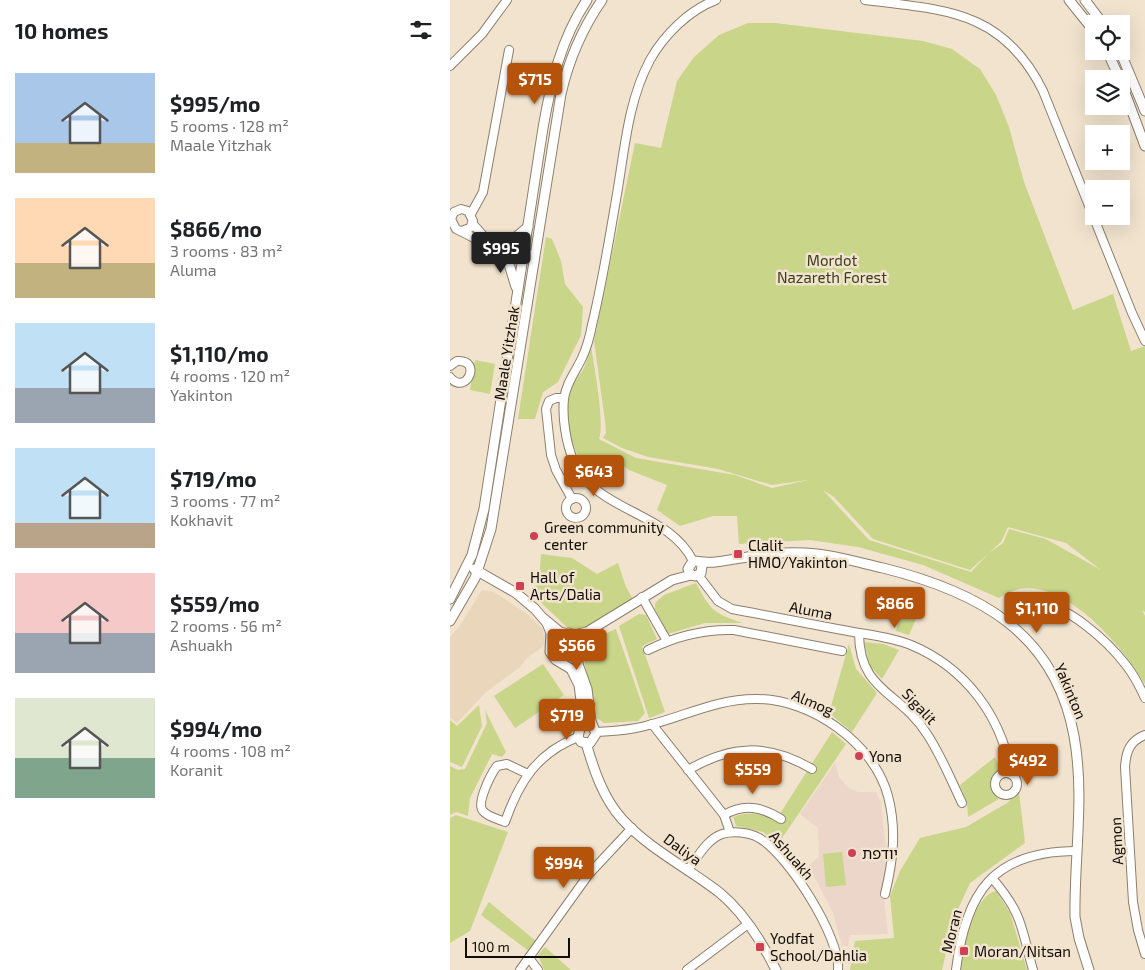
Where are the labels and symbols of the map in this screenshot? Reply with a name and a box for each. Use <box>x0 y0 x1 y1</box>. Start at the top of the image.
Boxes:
pin: $715 <box>505 62 565 105</box>
pin: $995 <box>471 232 531 274</box>
park label: Mordot Nazareth Forest <box>777 251 887 286</box>
street label: Maale Yitzhak <box>490 304 522 401</box>
pin: $643 <box>564 454 624 497</box>
place label: Green community center <box>544 518 664 553</box>
marker: Green community center <box>528 530 540 542</box>
place label: Clalit HMO/Yakinton <box>748 536 847 571</box>
marker: Clalit HMO/Yakinton <box>732 548 744 560</box>
place label: Hall of Arts/Dalia <box>530 568 601 603</box>
marker: Hall of Arts/Dalia <box>514 580 526 592</box>
pin: $866 <box>865 586 925 629</box>
pin: $1,110 <box>996 592 1078 634</box>
street label: Aluma <box>788 597 834 623</box>
pin: $566 <box>547 628 607 671</box>
street label: Yakinton <box>1051 660 1091 722</box>
street label: Sigalit <box>899 684 941 728</box>
street label: Almog <box>789 685 837 719</box>
pin: $719 <box>537 698 597 741</box>
pin: $492 <box>998 744 1058 786</box>
place label: Yona <box>869 747 902 765</box>
marker: Yona <box>853 750 865 762</box>
pin: $559 <box>723 752 783 795</box>
street label: Agmon <box>1106 817 1126 865</box>
street label: Ashuakh <box>766 827 818 883</box>
street label: Daliya <box>661 829 705 869</box>
place label: יודפת <box>862 844 898 862</box>
pin: $994 <box>534 846 594 889</box>
marker: יודפת <box>846 847 858 859</box>
street label: Moran <box>937 907 965 955</box>
place label: Yodfat School/Dahlia <box>770 929 867 964</box>
scale bar <box>465 935 570 958</box>
marker: Yodfat School/Dahlia <box>754 941 766 953</box>
place label: Moran/Nitsan <box>974 942 1071 960</box>
marker: Moran/Nitsan <box>958 945 970 957</box>

